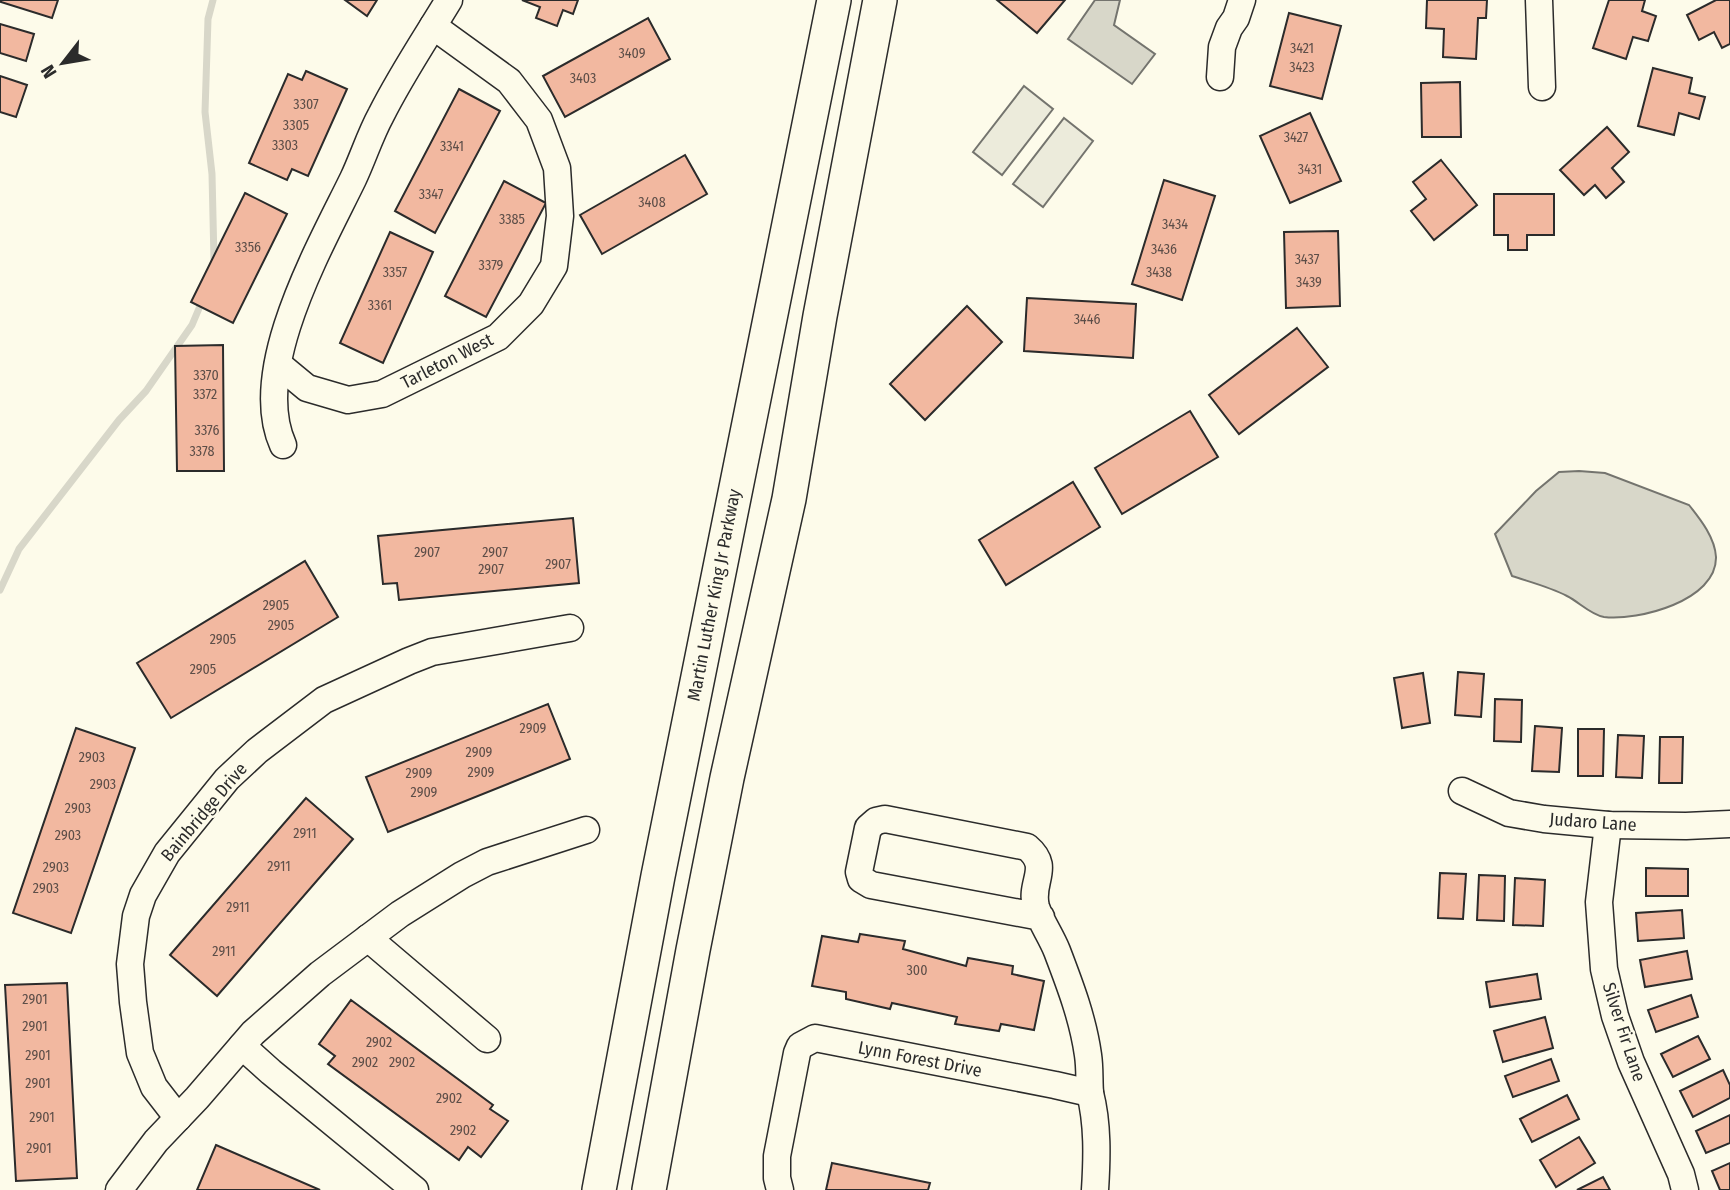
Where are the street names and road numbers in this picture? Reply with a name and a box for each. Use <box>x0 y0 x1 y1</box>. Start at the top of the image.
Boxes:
street label: Tarleton West <box>397 328 497 394</box>
street label: Martin Luther King Jr Parkway <box>683 487 745 703</box>
street label: Bainbridge Drive <box>156 758 252 866</box>
street label: Judaro Lane <box>1549 808 1637 836</box>
street label: Silver Fir Lane <box>1598 980 1650 1084</box>
street label: Lynn Forest Drive <box>856 1036 984 1082</box>

